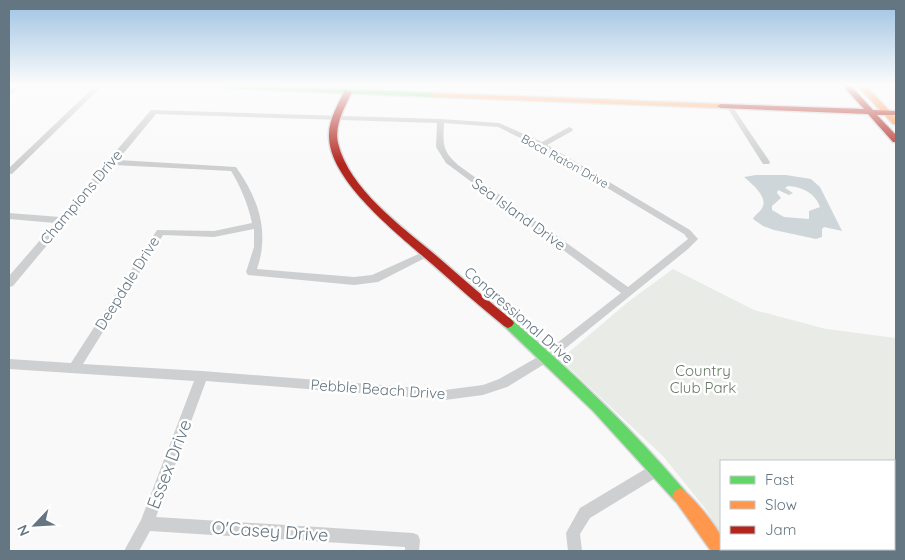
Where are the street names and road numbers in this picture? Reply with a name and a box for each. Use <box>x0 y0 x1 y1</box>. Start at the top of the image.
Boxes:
street label: Boca Raton Drive <box>519 131 611 191</box>
street label: Champions Drive <box>36 146 126 248</box>
street label: Sea Island Drive <box>468 174 570 254</box>
street label: Deepdale Drive <box>91 233 163 333</box>
street label: Congressional Drive <box>460 262 578 368</box>
street label: Pebble Beach Drive <box>310 375 446 403</box>
street label: Essex Drive <box>141 416 197 512</box>
street label: O'Casey Drive <box>211 515 329 547</box>

